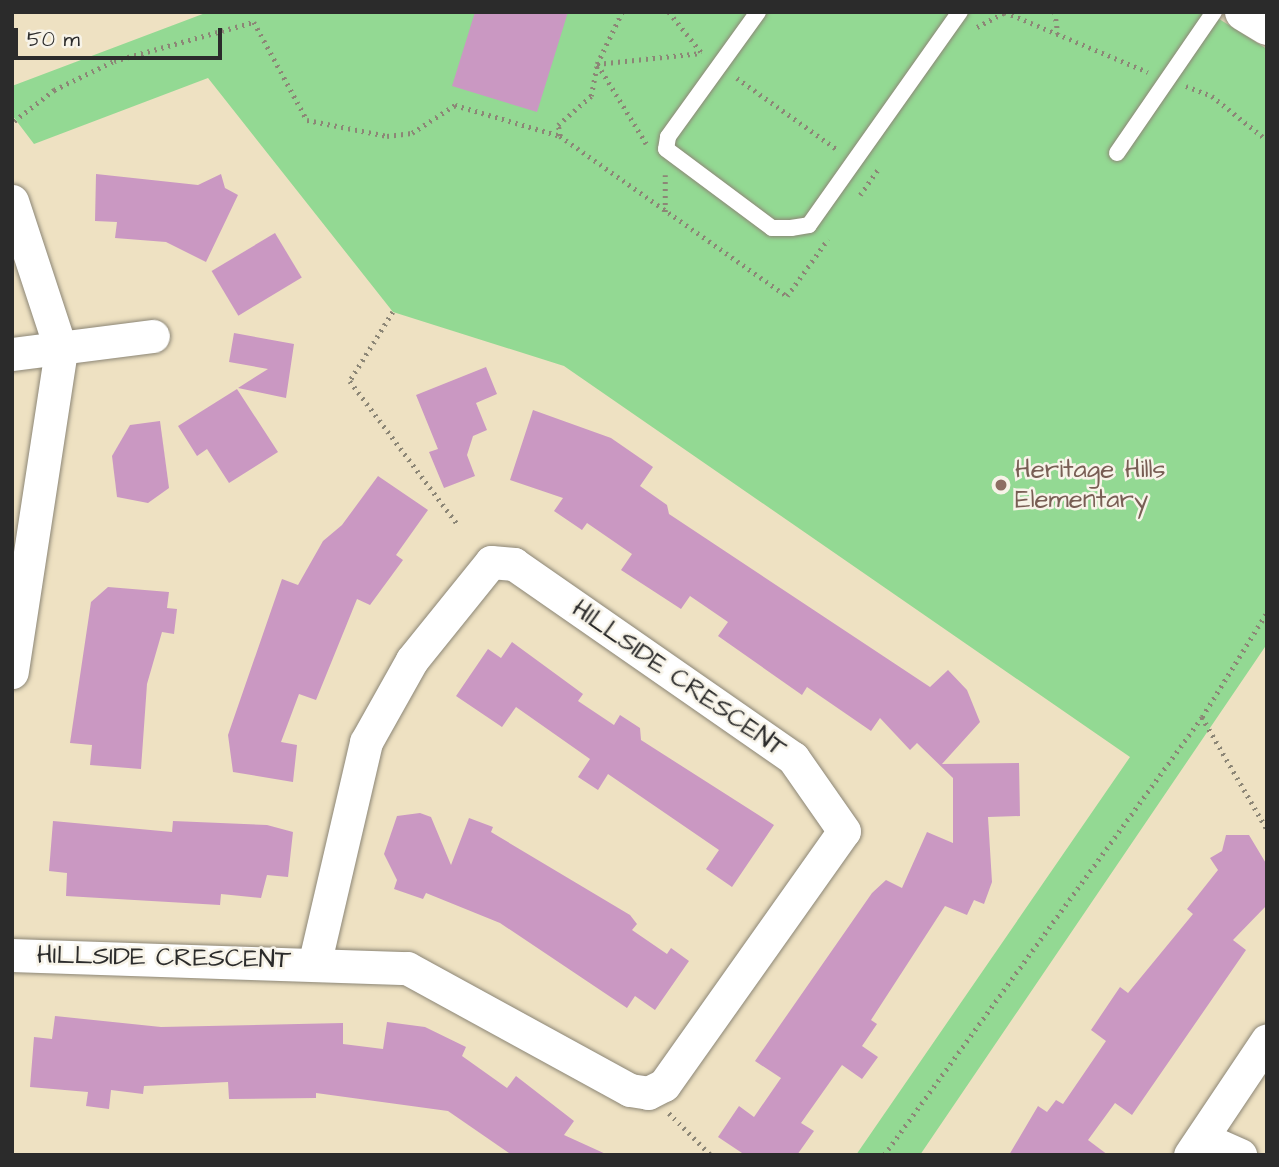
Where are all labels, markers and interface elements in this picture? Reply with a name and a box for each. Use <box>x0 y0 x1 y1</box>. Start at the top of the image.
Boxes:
scale bar <box>18 14 226 58</box>
text: 50 m <box>27 25 80 54</box>
place label: Heritage Hills Elementary <box>1015 454 1166 516</box>
marker: Heritage Hills Elementary <box>993 477 1009 493</box>
street label: HILLSIDE CRESCENT <box>566 593 792 765</box>
street label: HILLSIDE CRESCENT <box>37 940 291 976</box>

